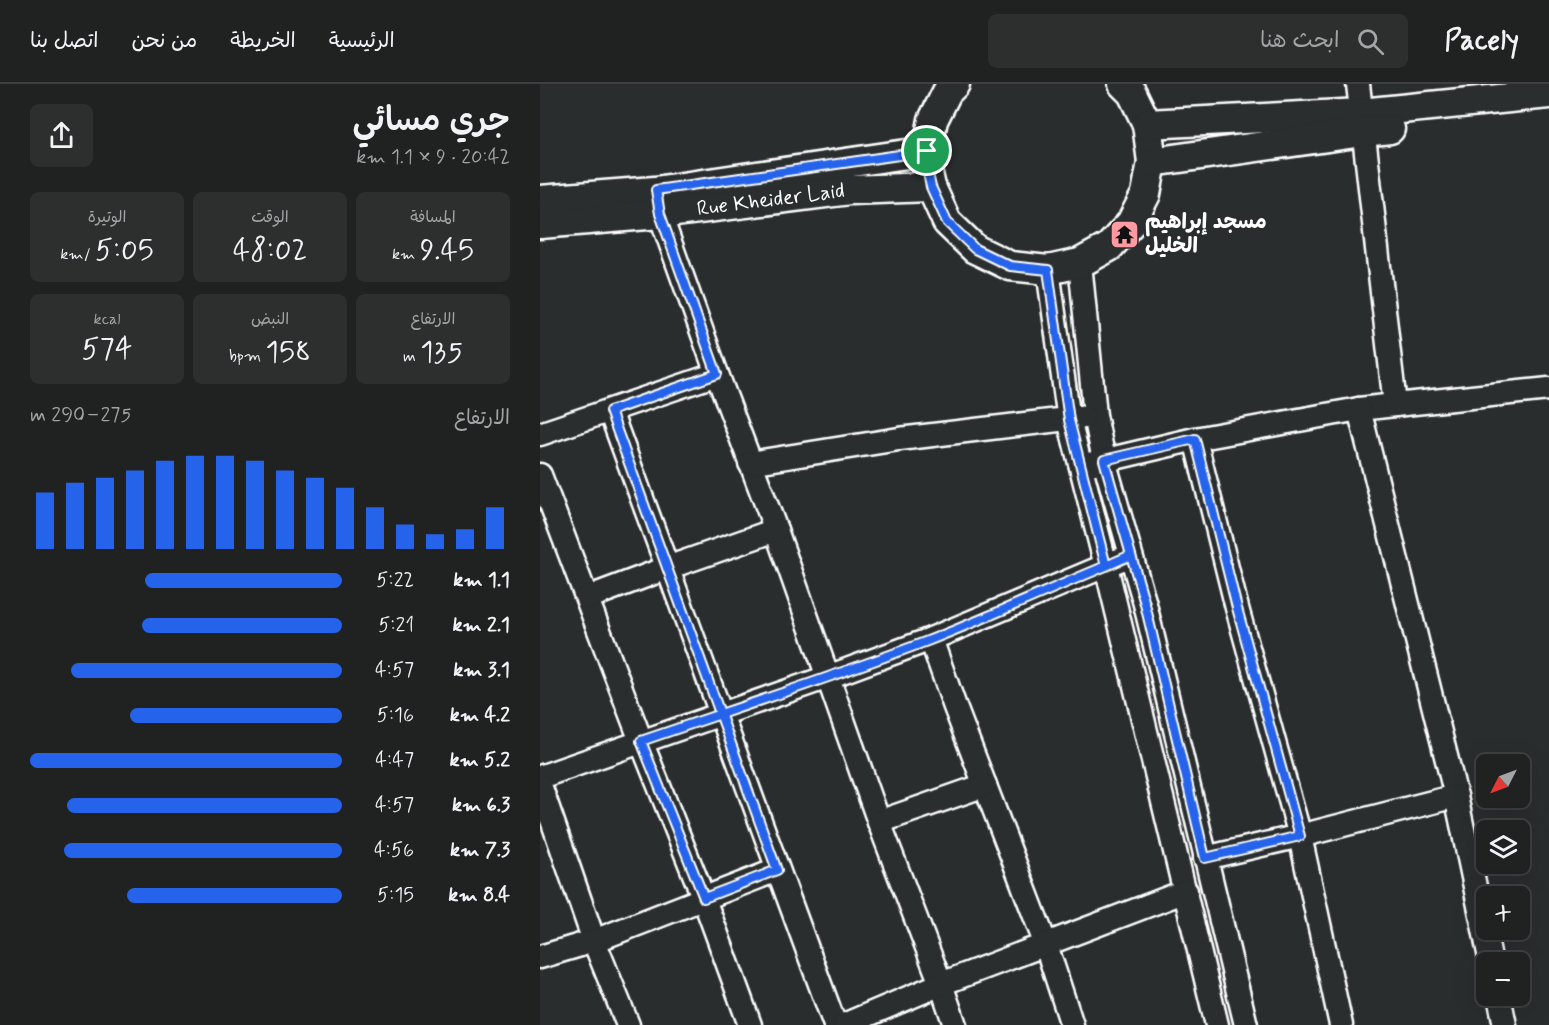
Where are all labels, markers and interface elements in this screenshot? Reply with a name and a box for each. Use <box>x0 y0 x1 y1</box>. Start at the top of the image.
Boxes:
search box <box>988 14 1408 68</box>
text: Pacely <box>1444 23 1519 60</box>
icon: search <box>1354 25 1387 58</box>
text: اتصل بنا <box>30 27 98 55</box>
text: من نحن <box>131 27 197 55</box>
text: الخريطة <box>230 27 296 55</box>
text: الرئيسية <box>329 27 395 55</box>
text: ابحث هنا <box>1260 27 1339 55</box>
text: جري مسائي <box>352 99 510 143</box>
button: share <box>30 104 93 167</box>
pin <box>901 125 952 176</box>
icon: arrive <box>910 134 943 167</box>
text: 20:42 · 9 × 1.1 km <box>356 144 510 171</box>
street label: Rue Kheider Laid <box>695 177 846 223</box>
text: الوتيرة <box>88 207 126 228</box>
text: الوقت <box>251 207 289 228</box>
text: المسافة <box>410 207 456 228</box>
place label: مسجد إبراهيم الخليل <box>1145 208 1267 260</box>
temple icon: مسجد إبراهيم الخليل <box>1108 218 1140 250</box>
text: 5:05 <box>95 231 154 270</box>
text: 48:02 <box>233 231 307 270</box>
text: 9.45 <box>420 231 474 270</box>
text: /km <box>60 244 95 265</box>
text: km <box>392 244 420 265</box>
text: kcal <box>94 309 120 330</box>
text: النبض <box>251 309 289 330</box>
text: الارتفاع <box>411 309 455 330</box>
text: 574 <box>82 330 132 369</box>
text: 158 <box>265 333 311 372</box>
text: 135 <box>420 333 463 372</box>
text: bpm <box>229 346 265 367</box>
text: m <box>403 346 420 367</box>
text: 275–290 m <box>30 402 131 429</box>
text: الارتفاع <box>454 405 510 432</box>
text: 5:22 <box>376 567 414 594</box>
text: 1.1 km <box>453 567 510 594</box>
text: 5:21 <box>378 612 414 639</box>
text: 2.1 km <box>453 612 510 639</box>
text: 4:57 <box>375 657 414 684</box>
text: 3.1 km <box>453 657 510 684</box>
text: 5:16 <box>377 702 414 729</box>
text: 4.2 km <box>450 702 510 729</box>
text: 4:47 <box>375 747 414 774</box>
text: 5.2 km <box>449 747 510 774</box>
north arrow <box>1476 754 1530 808</box>
map controls <box>1476 754 1530 1006</box>
text: 4:57 <box>375 792 414 819</box>
text: 6.3 km <box>452 792 510 819</box>
button: layers <box>1476 820 1530 874</box>
text: 4:56 <box>374 837 414 864</box>
text: 7.3 km <box>450 837 510 864</box>
text: 5:15 <box>377 882 414 909</box>
text: 8.4 km <box>448 882 510 909</box>
button: + <box>1476 886 1530 940</box>
button: − <box>1476 952 1530 1006</box>

